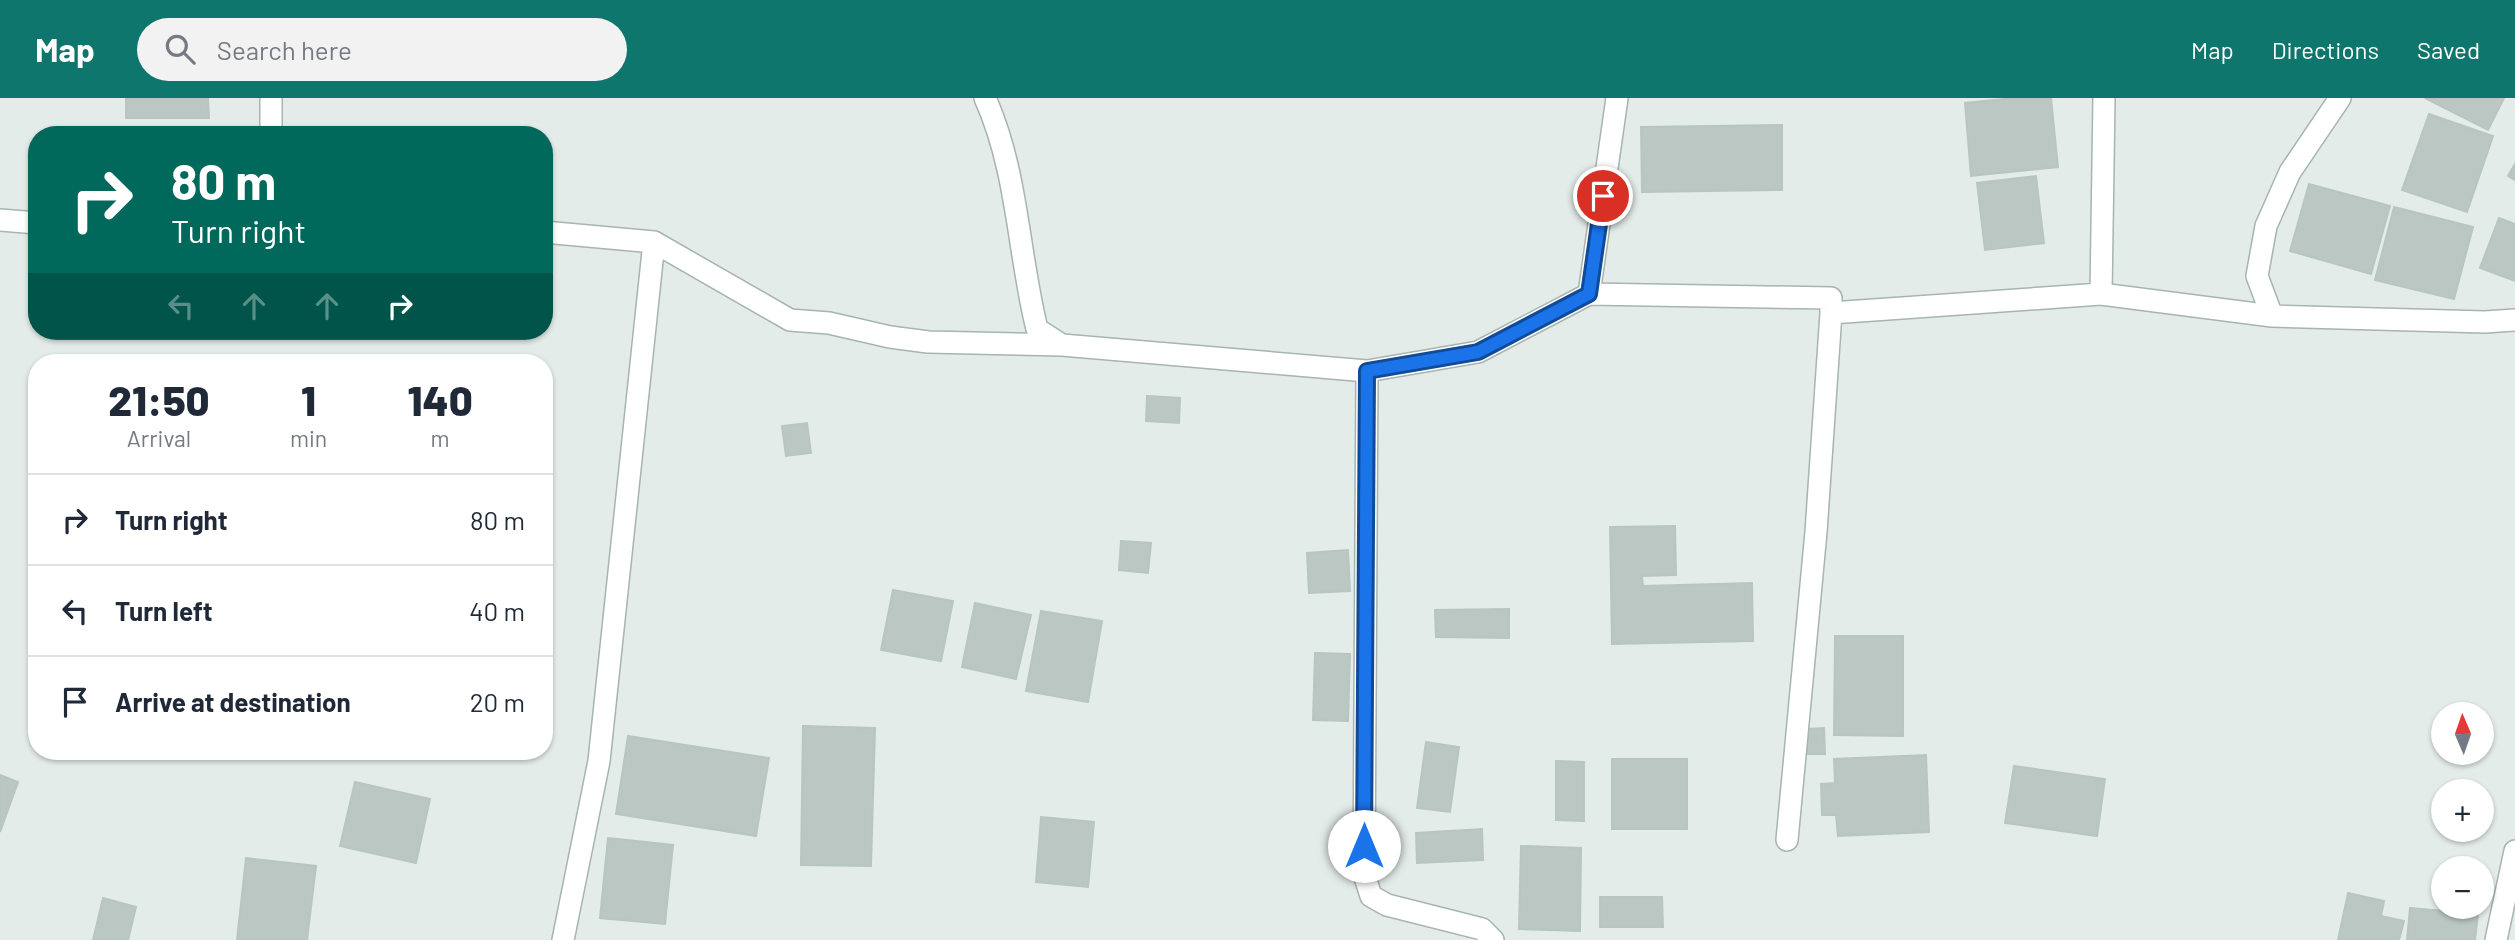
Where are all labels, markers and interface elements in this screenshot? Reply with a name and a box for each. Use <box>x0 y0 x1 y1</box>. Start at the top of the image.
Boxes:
search box <box>137 18 627 81</box>
text: Map <box>35 29 95 69</box>
icon: search <box>161 30 199 68</box>
text: Search here <box>217 34 352 65</box>
text: Map <box>2191 35 2234 64</box>
text: Directions <box>2272 35 2379 64</box>
text: Saved <box>2417 35 2480 64</box>
text: 80 m <box>171 151 276 210</box>
icon: right <box>56 154 147 245</box>
pin <box>1573 166 1633 226</box>
icon: arrive <box>1584 177 1622 215</box>
text: Turn right <box>171 211 306 249</box>
icon: left <box>162 287 200 325</box>
icon: ahead <box>235 287 273 325</box>
icon: ahead <box>308 287 346 325</box>
icon: right <box>381 287 419 325</box>
text: 21:50 <box>108 374 210 424</box>
text: 1 <box>301 374 316 424</box>
text: 140 <box>408 374 473 424</box>
text: Arrival <box>127 424 191 452</box>
text: min <box>290 424 327 452</box>
text: m <box>431 424 450 452</box>
icon: right <box>56 501 94 539</box>
text: Turn right <box>115 504 228 535</box>
text: 80 m <box>470 504 525 535</box>
icon: left <box>56 592 94 630</box>
text: Turn left <box>115 595 213 626</box>
text: 40 m <box>469 595 525 626</box>
icon: arrive <box>56 683 94 721</box>
text: Arrive at destination <box>115 686 351 717</box>
text: 20 m <box>470 686 525 717</box>
north arrow <box>2431 702 2494 765</box>
map controls <box>2431 702 2494 919</box>
button: + <box>2431 779 2494 842</box>
position arrow <box>1327 809 1401 883</box>
button: − <box>2431 856 2494 919</box>

